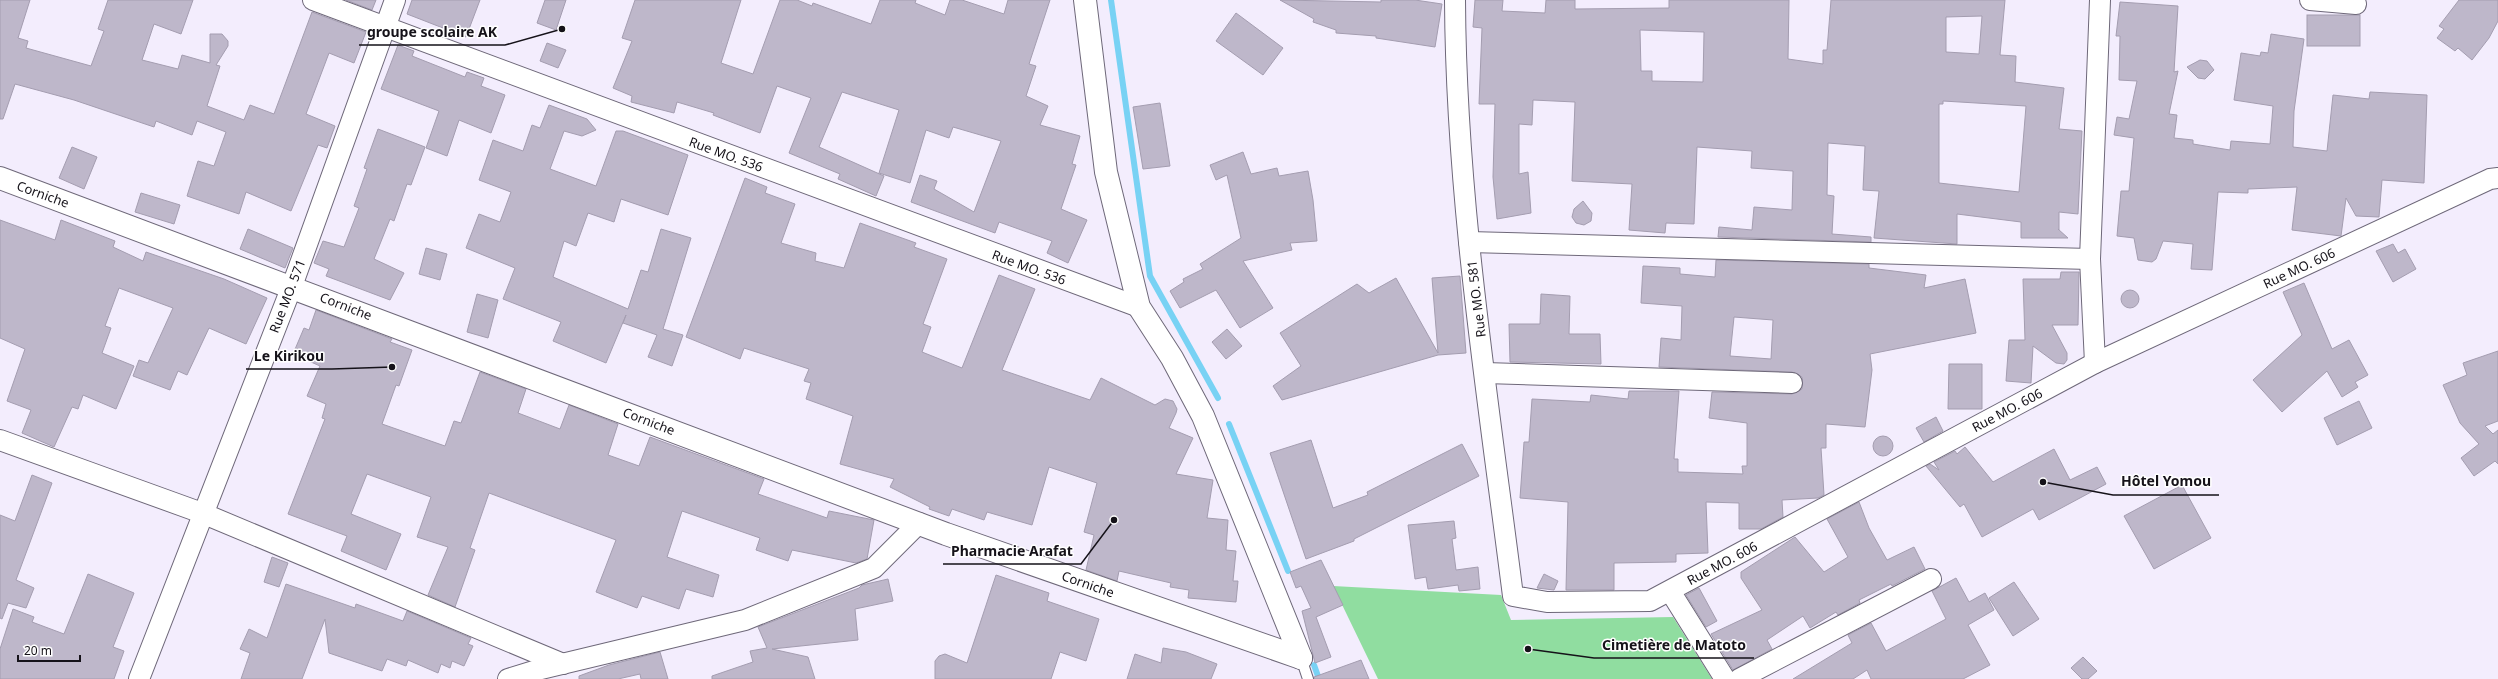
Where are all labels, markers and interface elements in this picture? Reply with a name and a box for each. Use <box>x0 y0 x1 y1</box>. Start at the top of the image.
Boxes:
callout: groupe scolaire AK <box>359 19 505 45</box>
text: groupe scolaire AK <box>367 22 498 41</box>
street label: Rue MO. 536 <box>687 132 765 176</box>
street label: Corniche <box>14 176 72 212</box>
street label: Rue MO. 606 <box>2260 243 2338 293</box>
street label: Rue MO. 536 <box>990 245 1068 289</box>
street label: Rue MO. 571 <box>265 257 309 335</box>
street label: Rue MO. 581 <box>1462 259 1490 339</box>
street label: Corniche <box>317 288 375 324</box>
callout: Le Kirikou <box>246 343 332 369</box>
text: Le Kirikou <box>254 346 324 365</box>
street label: Rue MO. 606 <box>1969 384 2045 436</box>
street label: Corniche <box>620 403 678 439</box>
callout: Hôtel Yomou <box>2113 469 2219 495</box>
text: Hôtel Yomou <box>2121 471 2211 490</box>
street label: Rue MO. 606 <box>1684 537 1760 589</box>
callout: Pharmacie Arafat <box>943 538 1081 564</box>
text: Pharmacie Arafat <box>951 541 1073 560</box>
street label: Corniche <box>1059 567 1117 601</box>
callout: Cimetière de Matoto <box>1594 632 1754 658</box>
text: Cimetière de Matoto <box>1602 635 1746 654</box>
scale bar <box>18 637 80 663</box>
text: 20 m <box>24 642 52 659</box>

